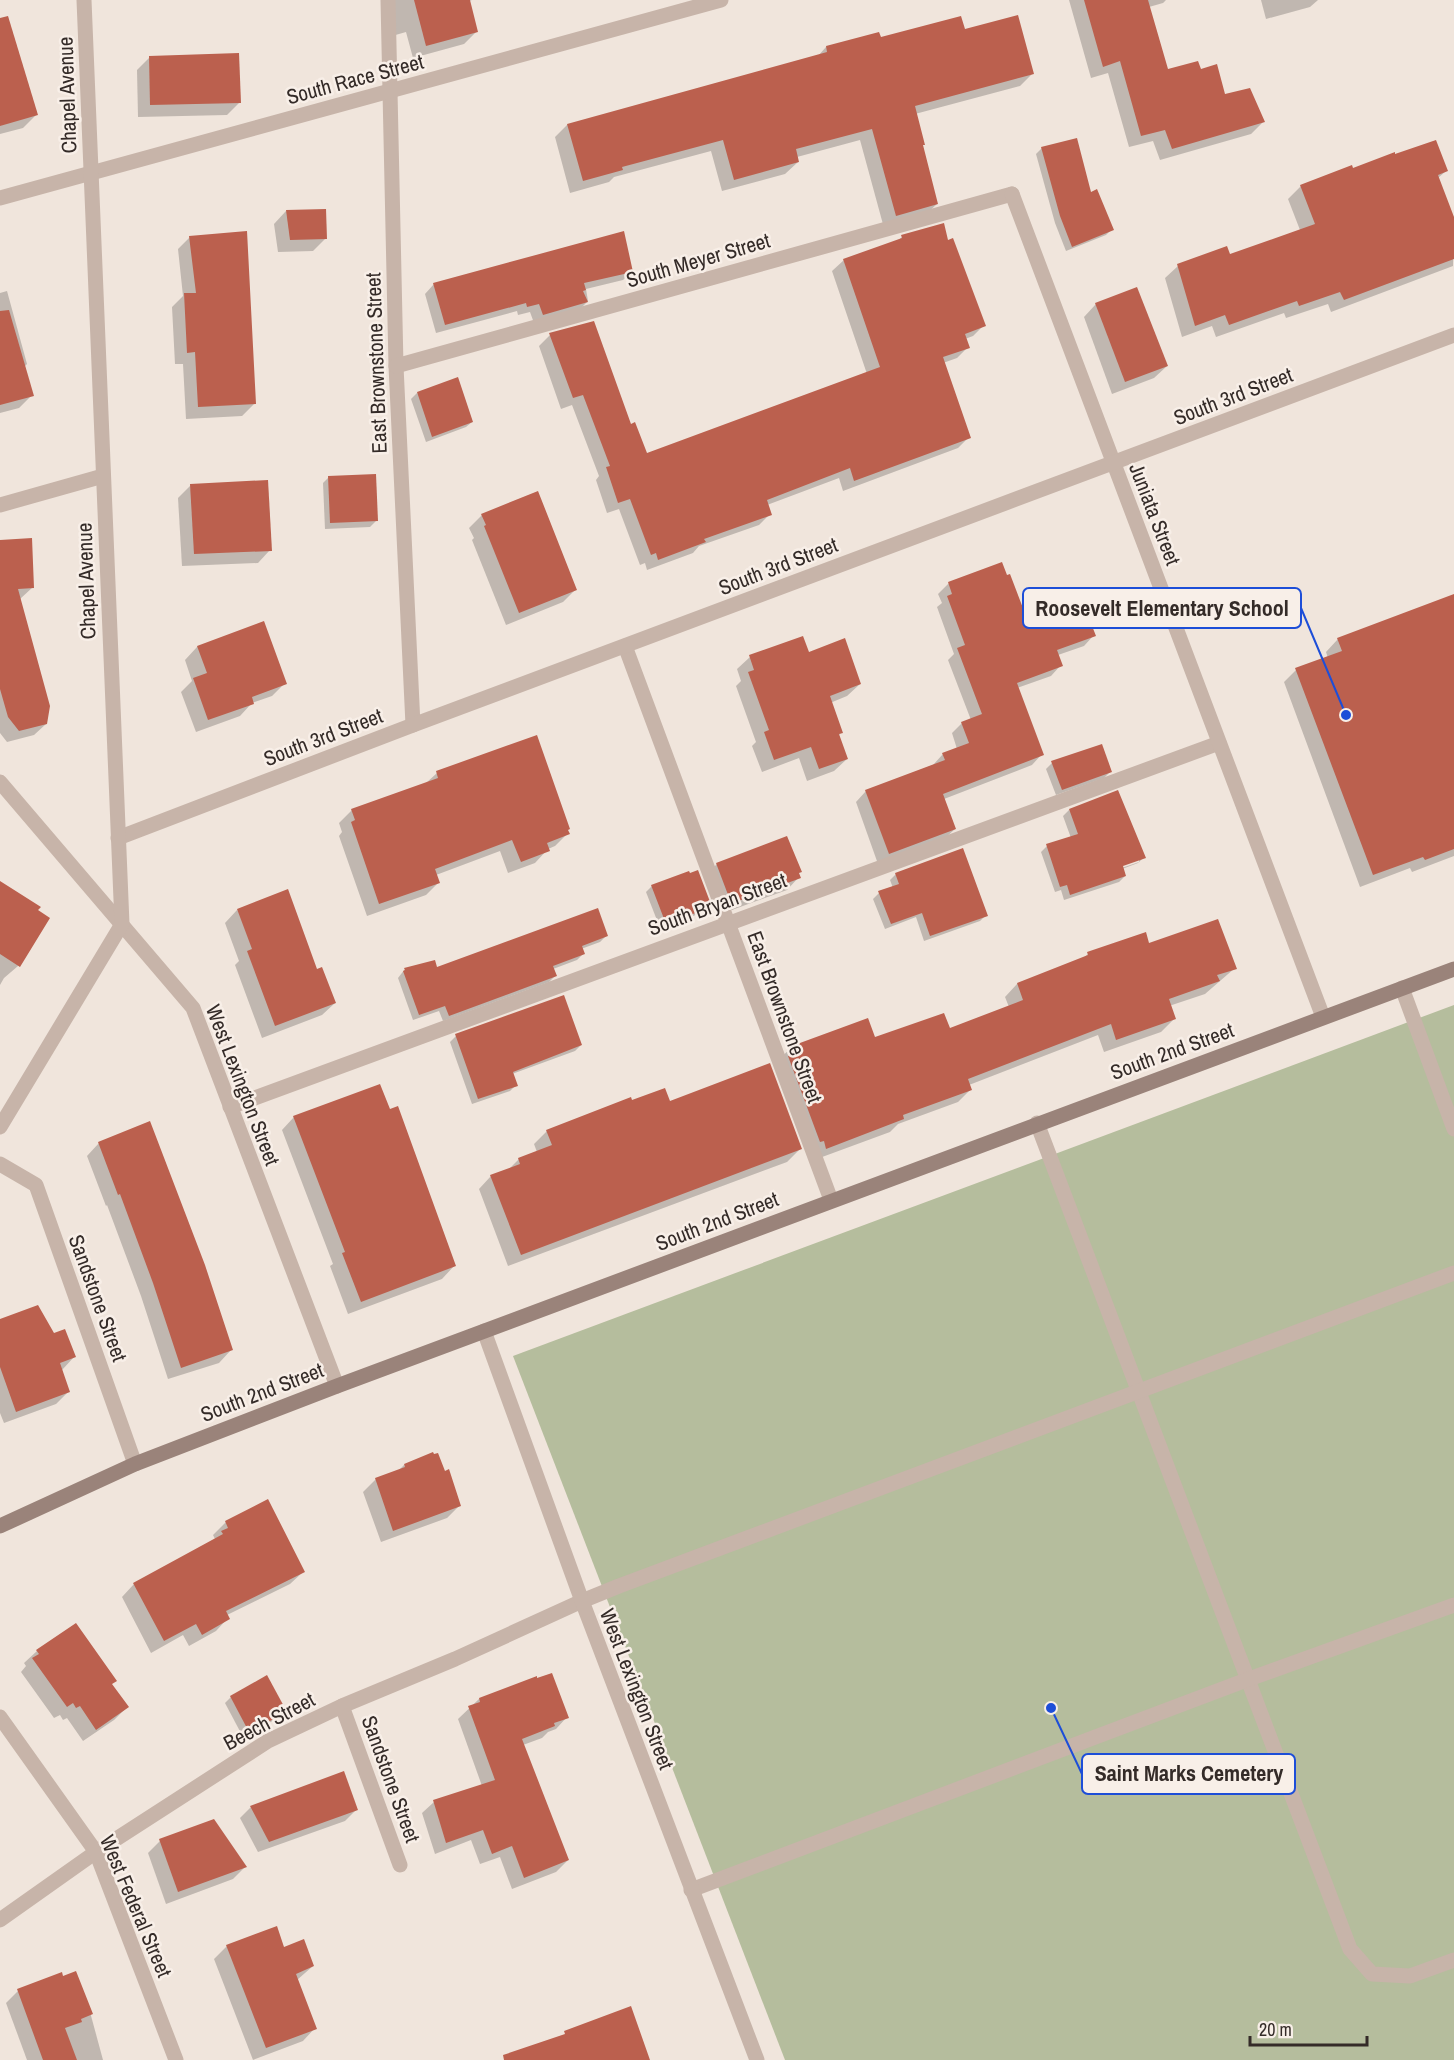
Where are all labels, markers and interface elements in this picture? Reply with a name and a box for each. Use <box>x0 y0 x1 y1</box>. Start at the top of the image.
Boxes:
street label: Chapel Avenue <box>50 36 84 154</box>
street label: South Race Street <box>283 47 427 111</box>
street label: South Meyer Street <box>623 226 774 294</box>
street label: East Brownstone Street <box>358 272 394 454</box>
street label: South 3rd Street <box>1169 360 1297 432</box>
street label: Juniata Street <box>1122 459 1188 569</box>
street label: Chapel Avenue <box>69 522 103 640</box>
street label: South 3rd Street <box>714 530 842 602</box>
callout: Roosevelt Elementary School <box>1023 588 1301 628</box>
text: Roosevelt Elementary School <box>1035 593 1289 623</box>
street label: South 3rd Street <box>259 701 387 773</box>
street label: South Bryan Street <box>644 865 791 943</box>
street label: East Brownstone Street <box>740 927 830 1107</box>
street label: West Lexington Street <box>199 1000 287 1170</box>
street label: South 2nd Street <box>1106 1015 1238 1087</box>
street label: South 2nd Street <box>651 1184 783 1258</box>
street label: Sandstone Street <box>62 1231 134 1366</box>
street label: South 2nd Street <box>196 1355 328 1429</box>
street label: West Lexington Street <box>593 1604 681 1774</box>
street label: Beech Street <box>218 1685 320 1757</box>
street label: Sandstone Street <box>355 1712 427 1847</box>
callout: Saint Marks Cemetery <box>1082 1754 1295 1794</box>
text: Saint Marks Cemetery <box>1095 1758 1283 1788</box>
street label: West Federal Street <box>93 1830 179 1982</box>
scale bar <box>1250 2009 1367 2047</box>
text: 20 m <box>1259 2017 1292 2042</box>

